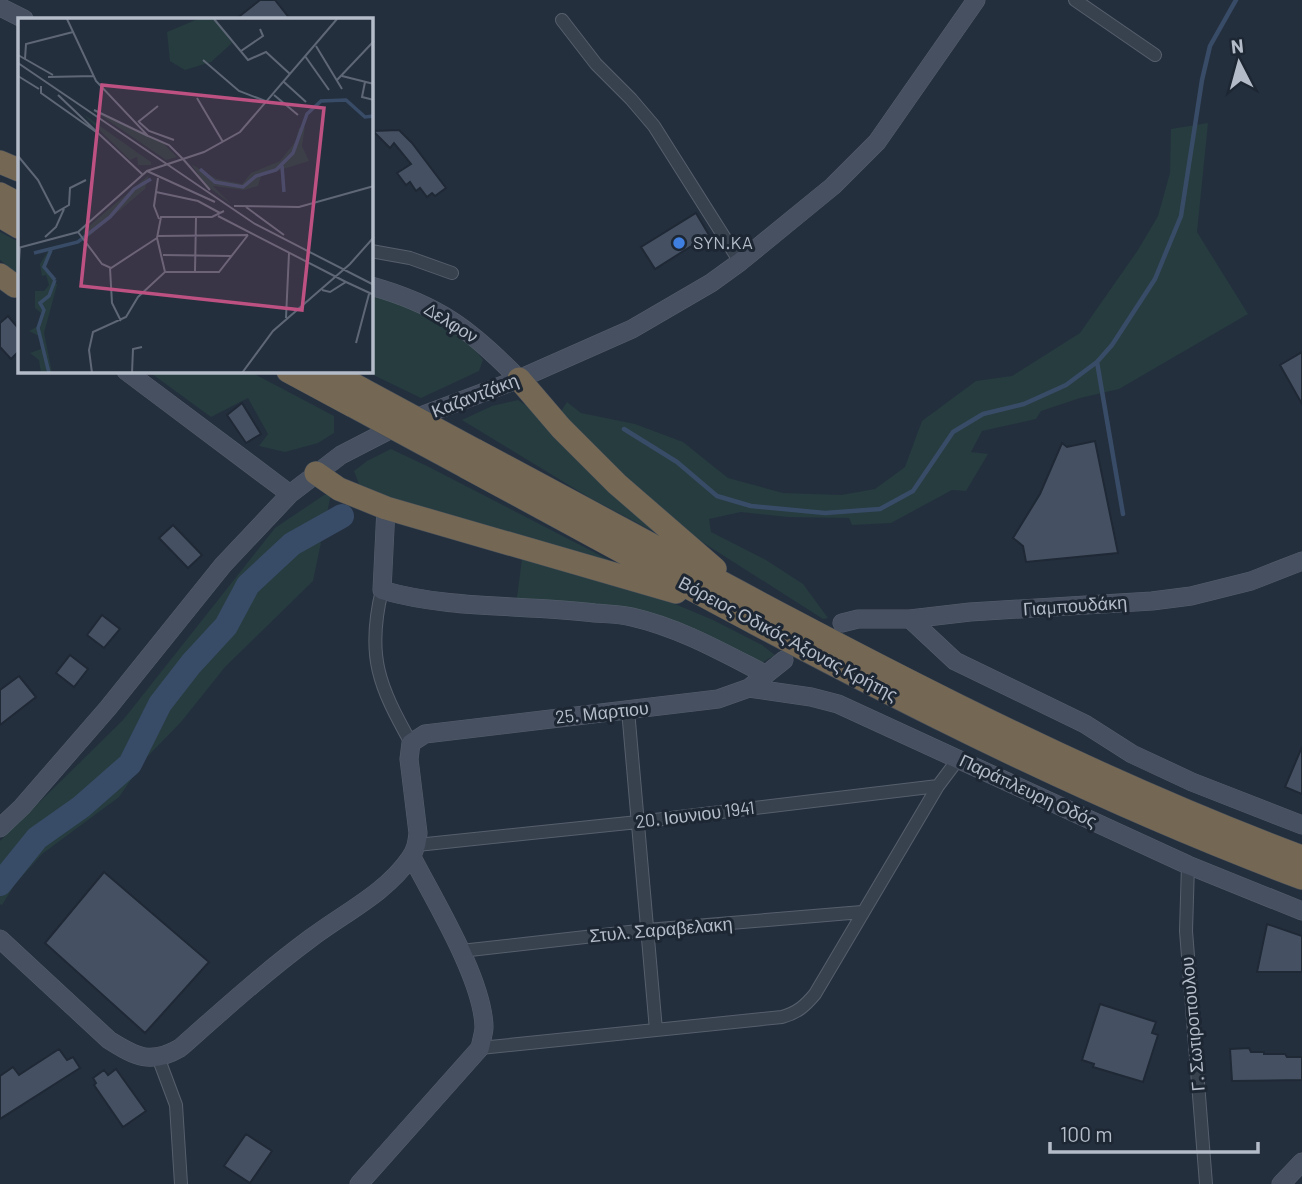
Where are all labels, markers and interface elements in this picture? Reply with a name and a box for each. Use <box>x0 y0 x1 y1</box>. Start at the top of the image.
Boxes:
inset map <box>18 18 373 373</box>
north arrow <box>1204 28 1274 98</box>
text: N <box>1230 33 1245 58</box>
place label: SYN.KA <box>693 231 753 253</box>
marker: SYN.KA <box>671 235 687 251</box>
street label: Δελφον <box>421 297 482 347</box>
street label: Καζαντζάκη <box>428 368 521 422</box>
street label: Βόρειος Οδικός Άξονας Κρήτης <box>675 571 902 705</box>
street label: Γιαμπουδάκη <box>1022 590 1128 620</box>
street label: 25. Μαρτιου <box>554 696 650 728</box>
street label: Παράπλευρη Οδός <box>956 749 1101 832</box>
street label: 20. Ιουνιου 1941 <box>634 796 756 832</box>
street label: Στυλ. Σαραβελακη <box>588 912 733 946</box>
street label: Γ. Σωτιροπουλου <box>1175 956 1209 1092</box>
scale bar <box>1050 1110 1258 1154</box>
text: 100 m <box>1060 1121 1113 1146</box>

